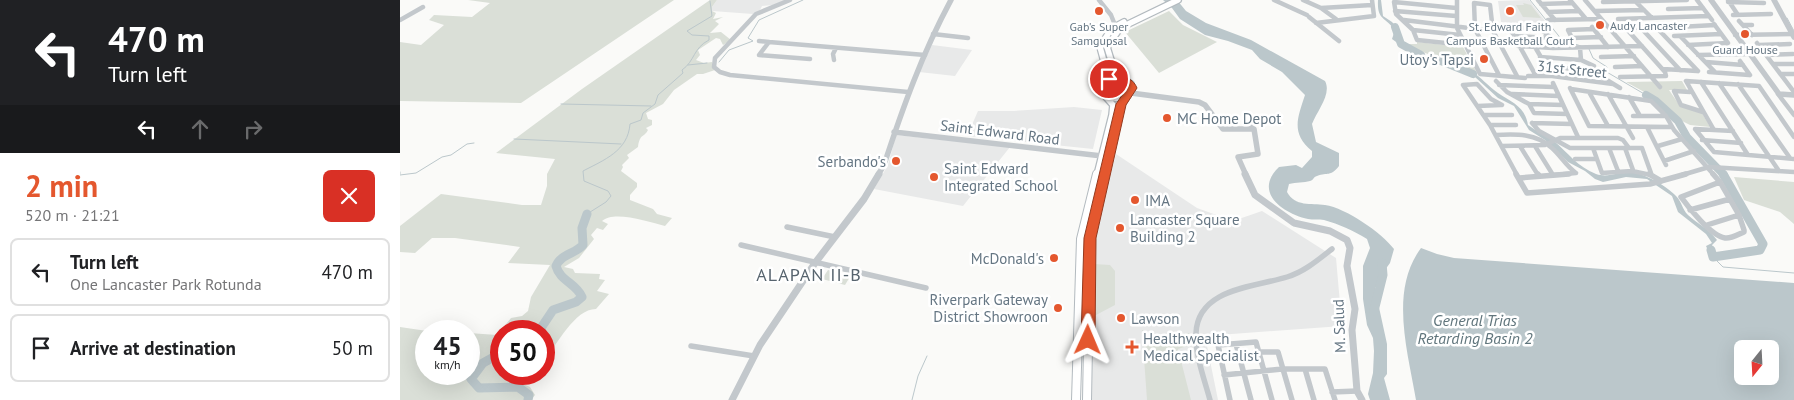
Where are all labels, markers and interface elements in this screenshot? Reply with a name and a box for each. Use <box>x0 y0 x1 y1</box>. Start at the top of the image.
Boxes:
marker: Gab's Super Samgupsal <box>1093 5 1105 17</box>
marker: St. Edward Faith Campus Basketball Court <box>1504 5 1516 17</box>
text: 470 m <box>108 16 205 62</box>
place label: Audy Lancaster <box>1610 18 1687 33</box>
place label: Gab's Super Samgupsal <box>1070 19 1128 48</box>
place label: St. Edward Faith Campus Basketball Court <box>1446 19 1574 48</box>
marker: Audy Lancaster <box>1594 19 1606 31</box>
icon: left <box>25 20 90 85</box>
marker: Guard House <box>1739 28 1751 40</box>
place label: Guard House <box>1712 42 1778 57</box>
place label: Utoy's Tapsi <box>1400 50 1474 69</box>
marker: Utoy's Tapsi <box>1478 53 1490 65</box>
street label: 31st Street <box>1536 56 1608 82</box>
pin <box>1088 58 1130 100</box>
text: Turn left <box>108 60 187 88</box>
icon: arrive <box>1095 65 1123 93</box>
place label: MC Home Depot <box>1177 109 1281 128</box>
marker: MC Home Depot <box>1161 112 1173 124</box>
icon: left <box>133 115 161 143</box>
icon: ahead <box>186 115 214 143</box>
icon: right <box>239 115 267 143</box>
street label: Saint Edward Road <box>939 115 1061 149</box>
place label: Serbando's <box>818 152 886 171</box>
marker: Serbando's <box>890 155 902 167</box>
place label: Saint Edward Integrated School <box>944 159 1058 195</box>
text: 2 min <box>25 166 98 205</box>
button: close <box>323 170 375 222</box>
marker: Saint Edward Integrated School <box>928 171 940 183</box>
place label: IMA <box>1145 191 1170 210</box>
marker: IMA <box>1129 194 1141 206</box>
text: 520 m · 21:21 <box>25 205 120 225</box>
place label: Lancaster Square Building 2 <box>1130 210 1240 246</box>
marker: Lancaster Square Building 2 <box>1114 222 1126 234</box>
place label: McDonald's <box>971 249 1044 268</box>
text: Turn left <box>70 250 139 274</box>
marker: McDonald's <box>1048 252 1060 264</box>
icon: left <box>27 258 55 286</box>
text: 470 m <box>321 260 373 284</box>
district label: ALAPAN II-B <box>756 263 862 286</box>
text: One Lancaster Park Rotunda <box>70 274 262 294</box>
place label: Riverpark Gateway District Showroon <box>929 290 1048 326</box>
street label: M. Salud <box>1329 299 1349 353</box>
marker: Riverpark Gateway District Showroon <box>1052 302 1064 314</box>
place label: Lawson <box>1131 309 1179 328</box>
water label: General Trias Retarding Basin 2 <box>1417 310 1533 348</box>
marker: Lawson <box>1115 312 1127 324</box>
position arrow <box>1061 313 1113 365</box>
speed limit sign: 50 <box>490 320 555 385</box>
place label: Healthwealth Medical Specialist <box>1143 329 1259 365</box>
text: 45 <box>433 330 462 362</box>
icon: arrive <box>27 334 55 362</box>
text: Arrive at destination <box>70 336 236 360</box>
text: 50 m <box>332 336 373 360</box>
marker: Healthwealth Medical Specialist <box>1125 340 1139 354</box>
north arrow <box>1734 340 1779 385</box>
map controls <box>1734 340 1779 385</box>
text: km/h <box>434 357 461 372</box>

